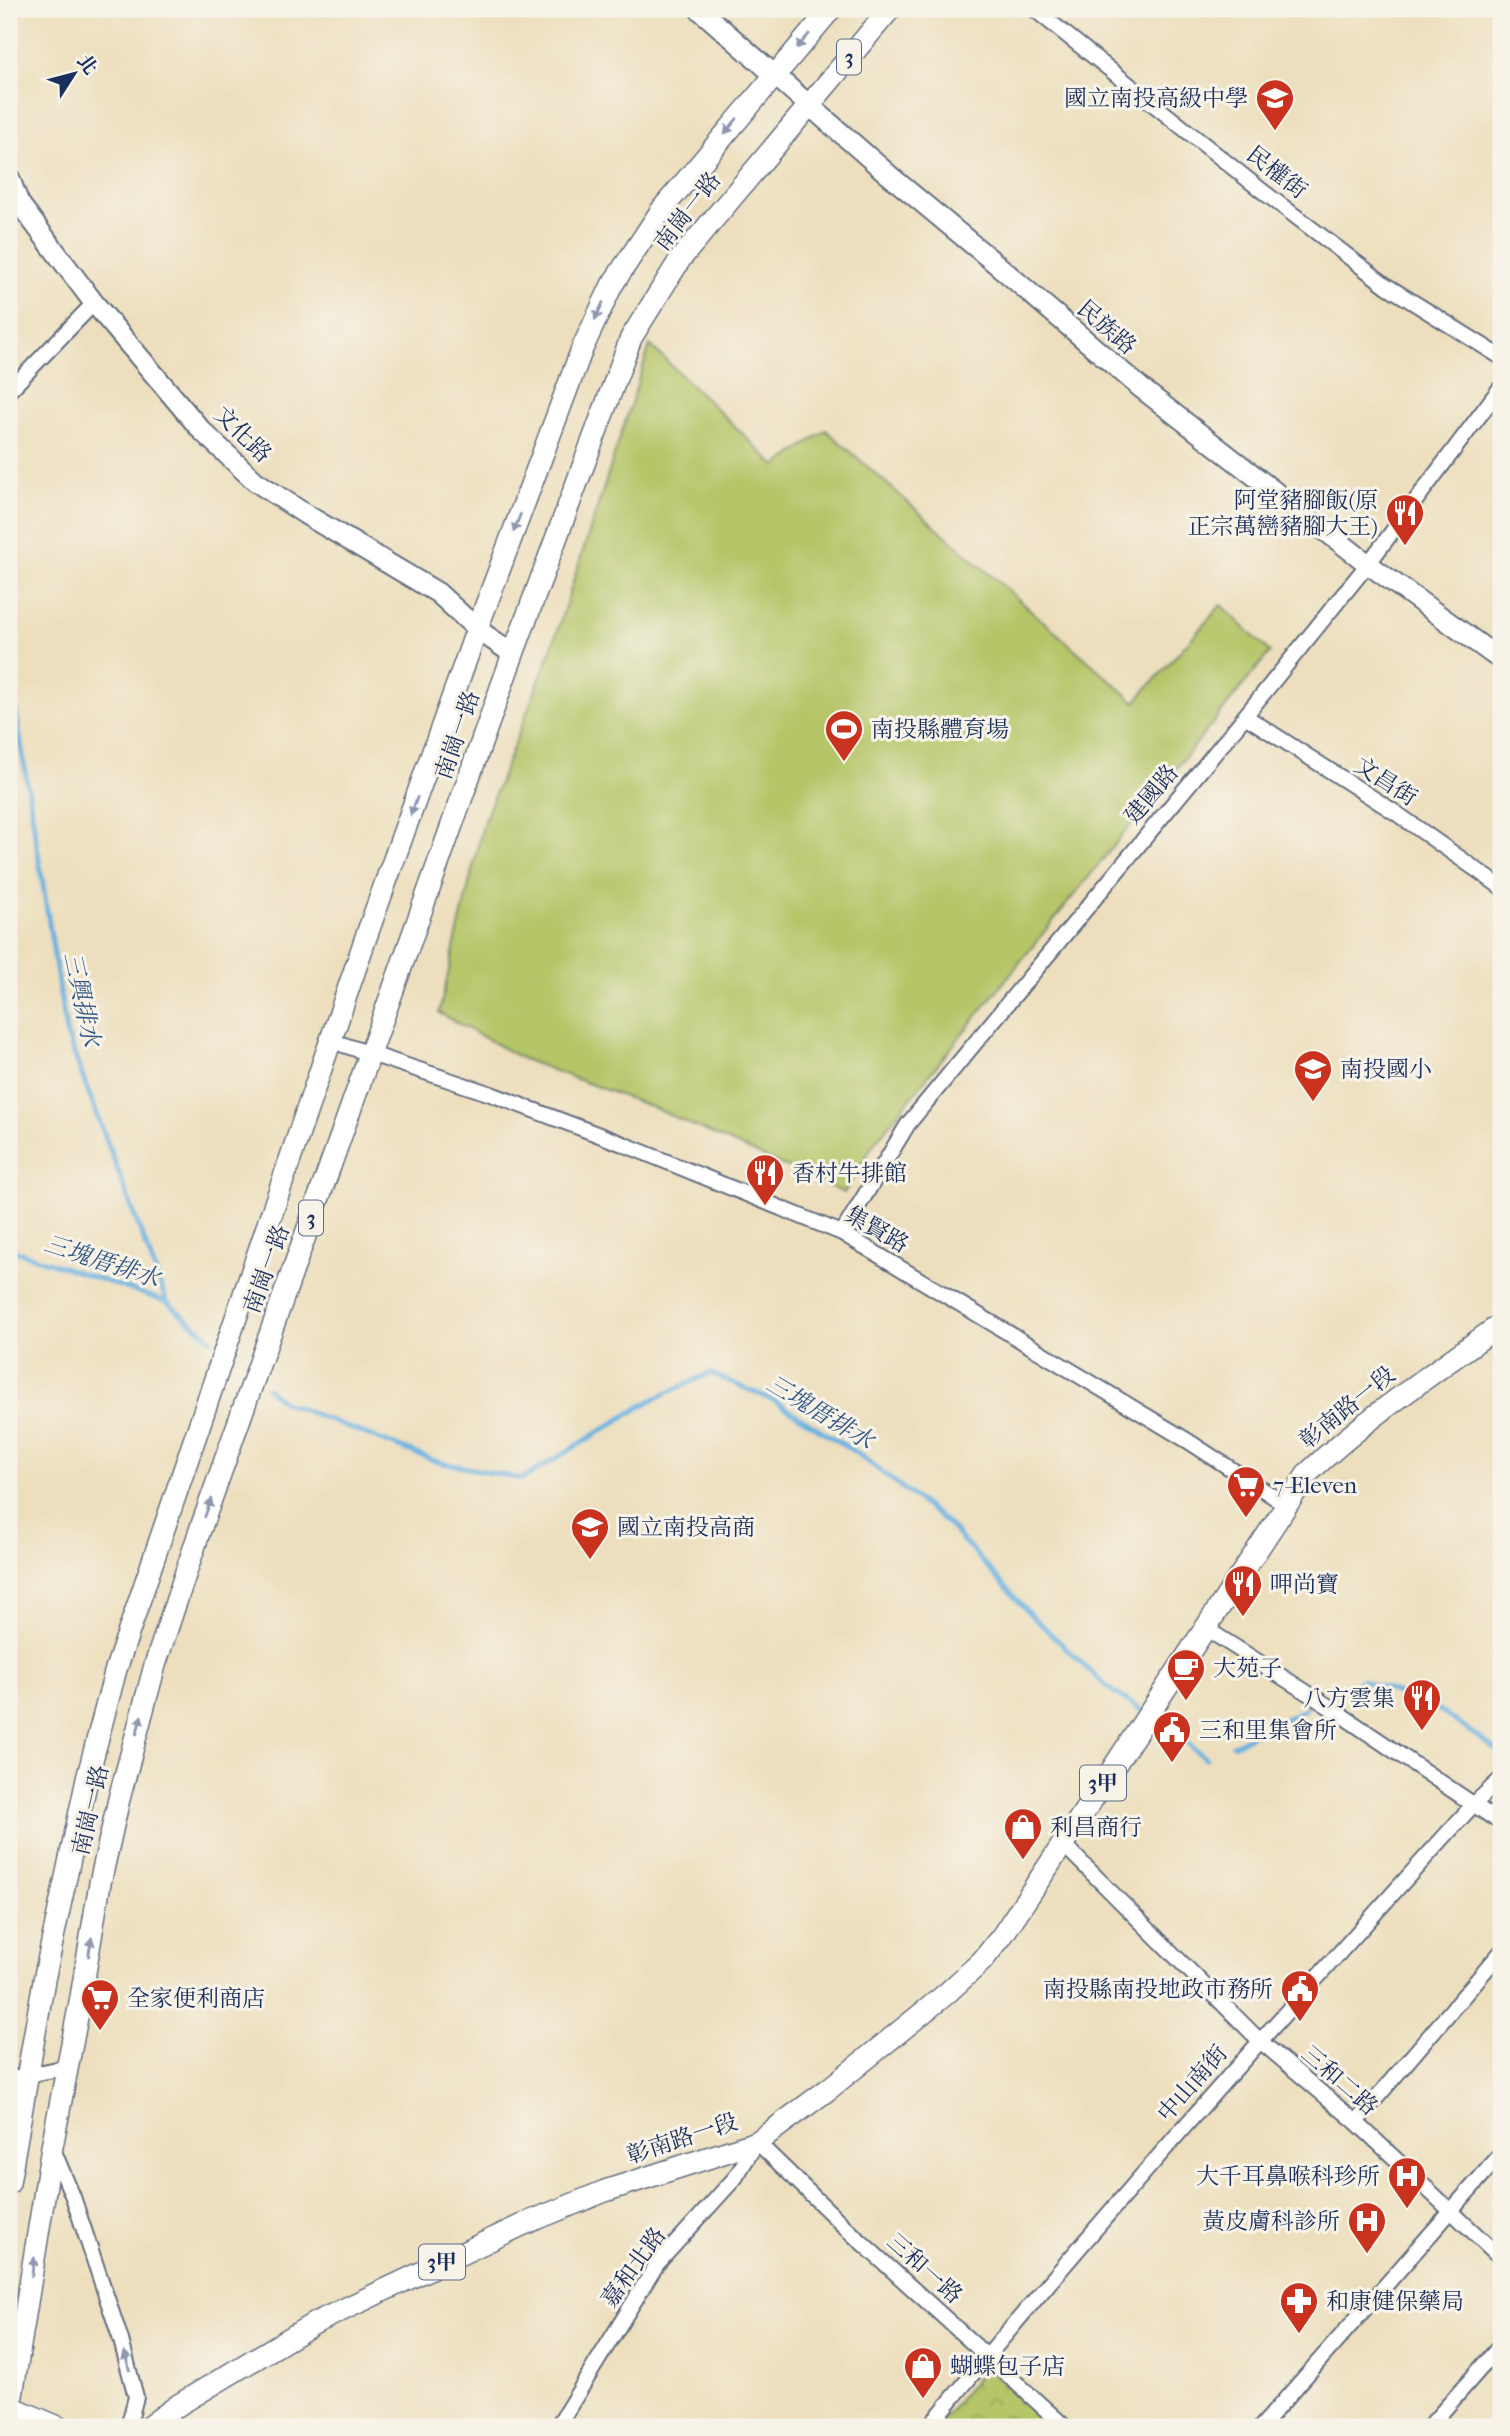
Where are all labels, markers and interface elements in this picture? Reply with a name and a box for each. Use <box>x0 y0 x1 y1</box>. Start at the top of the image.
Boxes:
one-way arrow <box>795 32 811 50</box>
north arrow <box>38 38 108 108</box>
road number: 3 <box>837 40 861 74</box>
text: 北 <box>72 50 101 79</box>
school or university icon: 國立南投高級中學 <box>1254 77 1296 132</box>
place label: 國立南投高級中學 <box>1064 85 1248 112</box>
one-way arrow <box>724 118 739 135</box>
street label: 民權街 <box>1241 141 1312 204</box>
street label: 南崗一路 <box>648 167 726 256</box>
street label: 民族路 <box>1072 295 1142 360</box>
one-way arrow <box>594 301 605 321</box>
street label: 文化路 <box>208 401 277 468</box>
place label: 阿堂豬腳飯(原 正宗萬巒豬腳大王) <box>1188 487 1378 540</box>
restaurant icon: 阿堂豬腳飯(原 正宗萬巒豬腳大王) <box>1384 492 1426 547</box>
one-way arrow <box>511 512 522 533</box>
street label: 南崗一路 <box>430 687 485 783</box>
sports icon: 南投縣體育場 <box>823 708 865 763</box>
place label: 南投縣體育場 <box>871 716 1009 743</box>
street label: 文昌街 <box>1349 751 1422 812</box>
street label: 建國路 <box>1119 759 1184 829</box>
one-way arrow <box>408 795 419 816</box>
water label: 三興排水 <box>58 949 106 1051</box>
school or university icon: 南投國小 <box>1292 1048 1334 1103</box>
place label: 南投國小 <box>1340 1056 1432 1083</box>
restaurant icon: 香村牛排館 <box>744 1152 786 1207</box>
place label: 香村牛排館 <box>792 1160 907 1187</box>
road number: 3 <box>299 1200 323 1236</box>
street label: 集賢路 <box>840 1200 913 1258</box>
street label: 南崗一路 <box>238 1221 295 1317</box>
water label: 三塊厝排水 <box>41 1229 165 1293</box>
street label: 彰南路一段 <box>1294 1361 1400 1454</box>
water label: 三塊厝排水 <box>761 1369 880 1456</box>
supermarket icon: 7-Eleven <box>1225 1464 1267 1519</box>
place label: 7-Eleven <box>1273 1472 1358 1499</box>
one-way arrow <box>203 1498 214 1519</box>
school or university icon: 國立南投高商 <box>569 1506 611 1561</box>
place label: 國立南投高商 <box>617 1514 755 1541</box>
restaurant icon: 呷尚寶 <box>1222 1563 1264 1618</box>
place label: 呷尚寶 <box>1270 1571 1339 1598</box>
cafe icon: 大苑子 <box>1165 1647 1207 1702</box>
place label: 大苑子 <box>1213 1655 1282 1682</box>
restaurant icon: 八方雲集 <box>1401 1677 1443 1732</box>
place label: 八方雲集 <box>1303 1685 1395 1712</box>
public building icon: 三和里集會所 <box>1151 1709 1193 1764</box>
one-way arrow <box>134 1714 145 1736</box>
place label: 三和里集會所 <box>1199 1717 1337 1744</box>
street label: 南崗一路 <box>67 1762 114 1858</box>
road number: 3甲 <box>1080 1766 1126 1800</box>
shop icon: 利昌商行 <box>1002 1806 1044 1861</box>
place label: 利昌商行 <box>1050 1814 1142 1841</box>
one-way arrow <box>85 1936 96 1958</box>
public building icon: 南投縣南投地政市務所 <box>1279 1968 1321 2023</box>
place label: 南投縣南投地政市務所 <box>1043 1976 1273 2003</box>
supermarket icon: 全家便利商店 <box>79 1977 121 2032</box>
place label: 全家便利商店 <box>127 1985 265 2012</box>
street label: 中山南街 <box>1152 2040 1233 2127</box>
street label: 三和二路 <box>1296 2040 1383 2121</box>
street label: 彰南路一段 <box>623 2108 741 2169</box>
hospital icon: 大千耳鼻喉科珍所 <box>1386 2155 1428 2210</box>
place label: 大千耳鼻喉科珍所 <box>1196 2163 1380 2190</box>
hospital icon: 黃皮膚科診所 <box>1346 2200 1388 2255</box>
place label: 黃皮膚科診所 <box>1202 2208 1340 2235</box>
street label: 嘉和北路 <box>595 2222 671 2312</box>
street label: 三和一路 <box>881 2228 968 2309</box>
road number: 3甲 <box>419 2244 465 2280</box>
one-way arrow <box>28 2256 39 2278</box>
pharmacy icon: 和康健保藥局 <box>1278 2280 1320 2335</box>
place label: 和康健保藥局 <box>1326 2288 1464 2315</box>
shop icon: 蝴蝶包子店 <box>902 2345 944 2400</box>
one-way arrow <box>121 2351 131 2372</box>
place label: 蝴蝶包子店 <box>950 2353 1065 2380</box>

